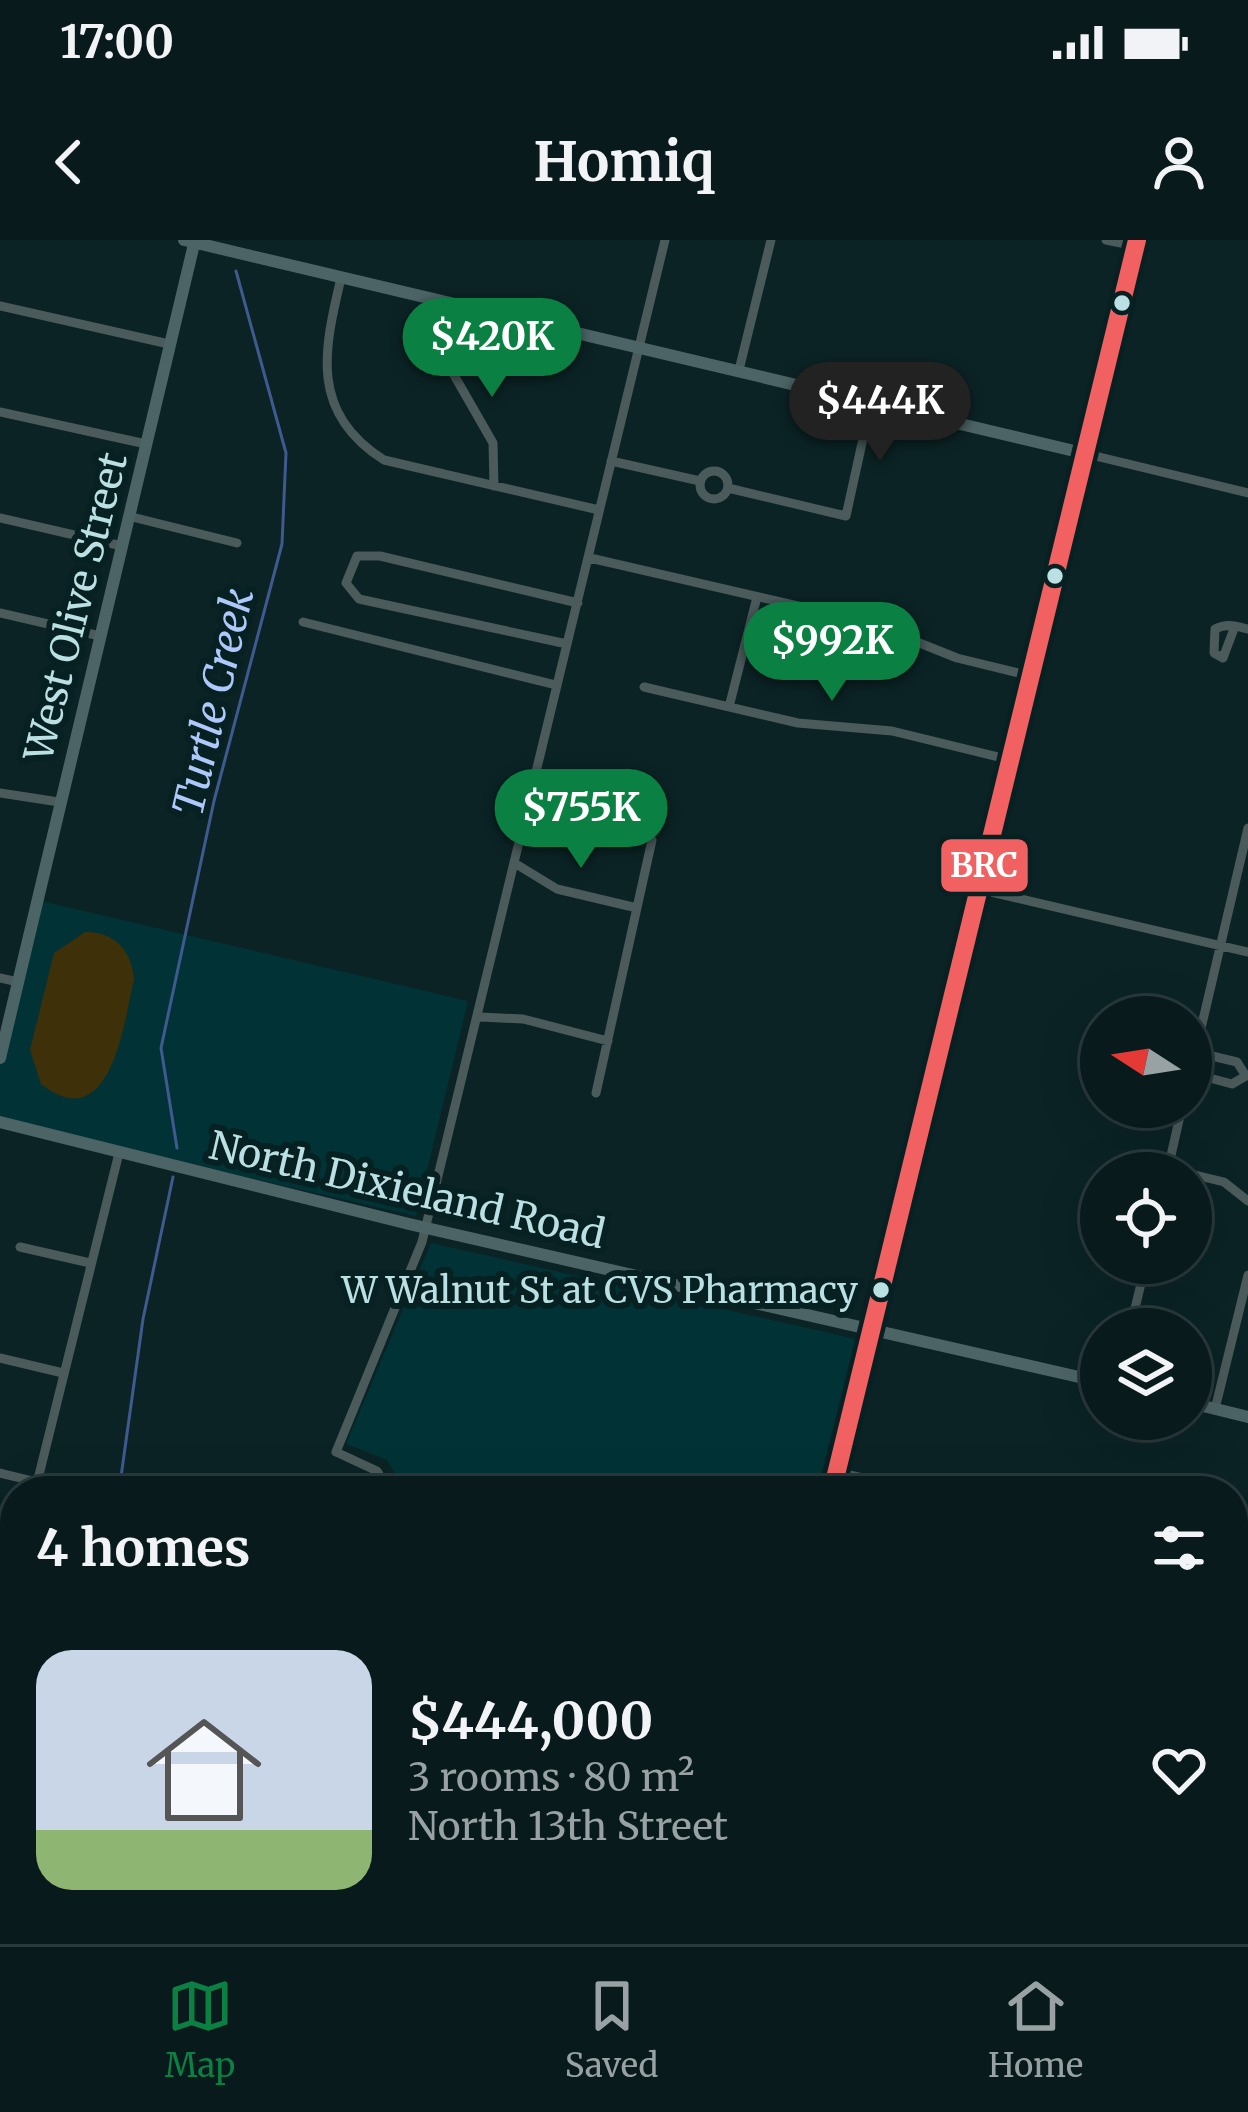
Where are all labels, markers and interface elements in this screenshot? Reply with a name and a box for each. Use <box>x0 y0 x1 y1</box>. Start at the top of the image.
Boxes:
text: 17:00 <box>60 14 174 70</box>
text: Homiq <box>534 128 715 196</box>
icon: back <box>36 129 102 195</box>
icon: person <box>1146 129 1212 195</box>
unlabelled marker <box>1111 292 1133 314</box>
pin: $420K <box>408 298 576 400</box>
text: $420K <box>430 312 555 361</box>
pin: $444K <box>796 362 964 464</box>
text: $444K <box>816 376 944 425</box>
street label: West Olive Street <box>14 448 138 767</box>
unlabelled marker <box>1044 565 1066 587</box>
water label: Turtle Creek <box>162 583 264 821</box>
pin: $992K <box>748 602 916 704</box>
text: $992K <box>770 616 894 665</box>
pin: $755K <box>497 769 665 871</box>
text: $755K <box>522 783 640 832</box>
line badge: BRC <box>939 837 1030 894</box>
text: BRC <box>950 845 1018 886</box>
north arrow <box>1080 996 1212 1128</box>
map controls <box>1080 996 1212 1440</box>
street label: North Dixieland Road <box>204 1121 610 1259</box>
button: locate <box>1080 1152 1212 1284</box>
place label: W Walnut St at CVS Pharmacy <box>340 1268 858 1313</box>
marker: W Walnut St at CVS Pharmacy <box>870 1279 892 1301</box>
button: layers <box>1080 1308 1212 1440</box>
icon: filters <box>1146 1515 1212 1581</box>
text: 4 homes <box>36 1516 250 1580</box>
text: $444,000 <box>408 1689 653 1753</box>
icon: home <box>132 1698 276 1842</box>
icon: heart <box>1146 1737 1212 1803</box>
text: 3 rooms · 80 m² <box>408 1753 694 1802</box>
text: North 13th Street <box>408 1802 728 1851</box>
tab: Map <box>165 1973 235 2086</box>
tab: Saved <box>565 1973 658 2086</box>
tab: Home <box>988 1973 1083 2086</box>

